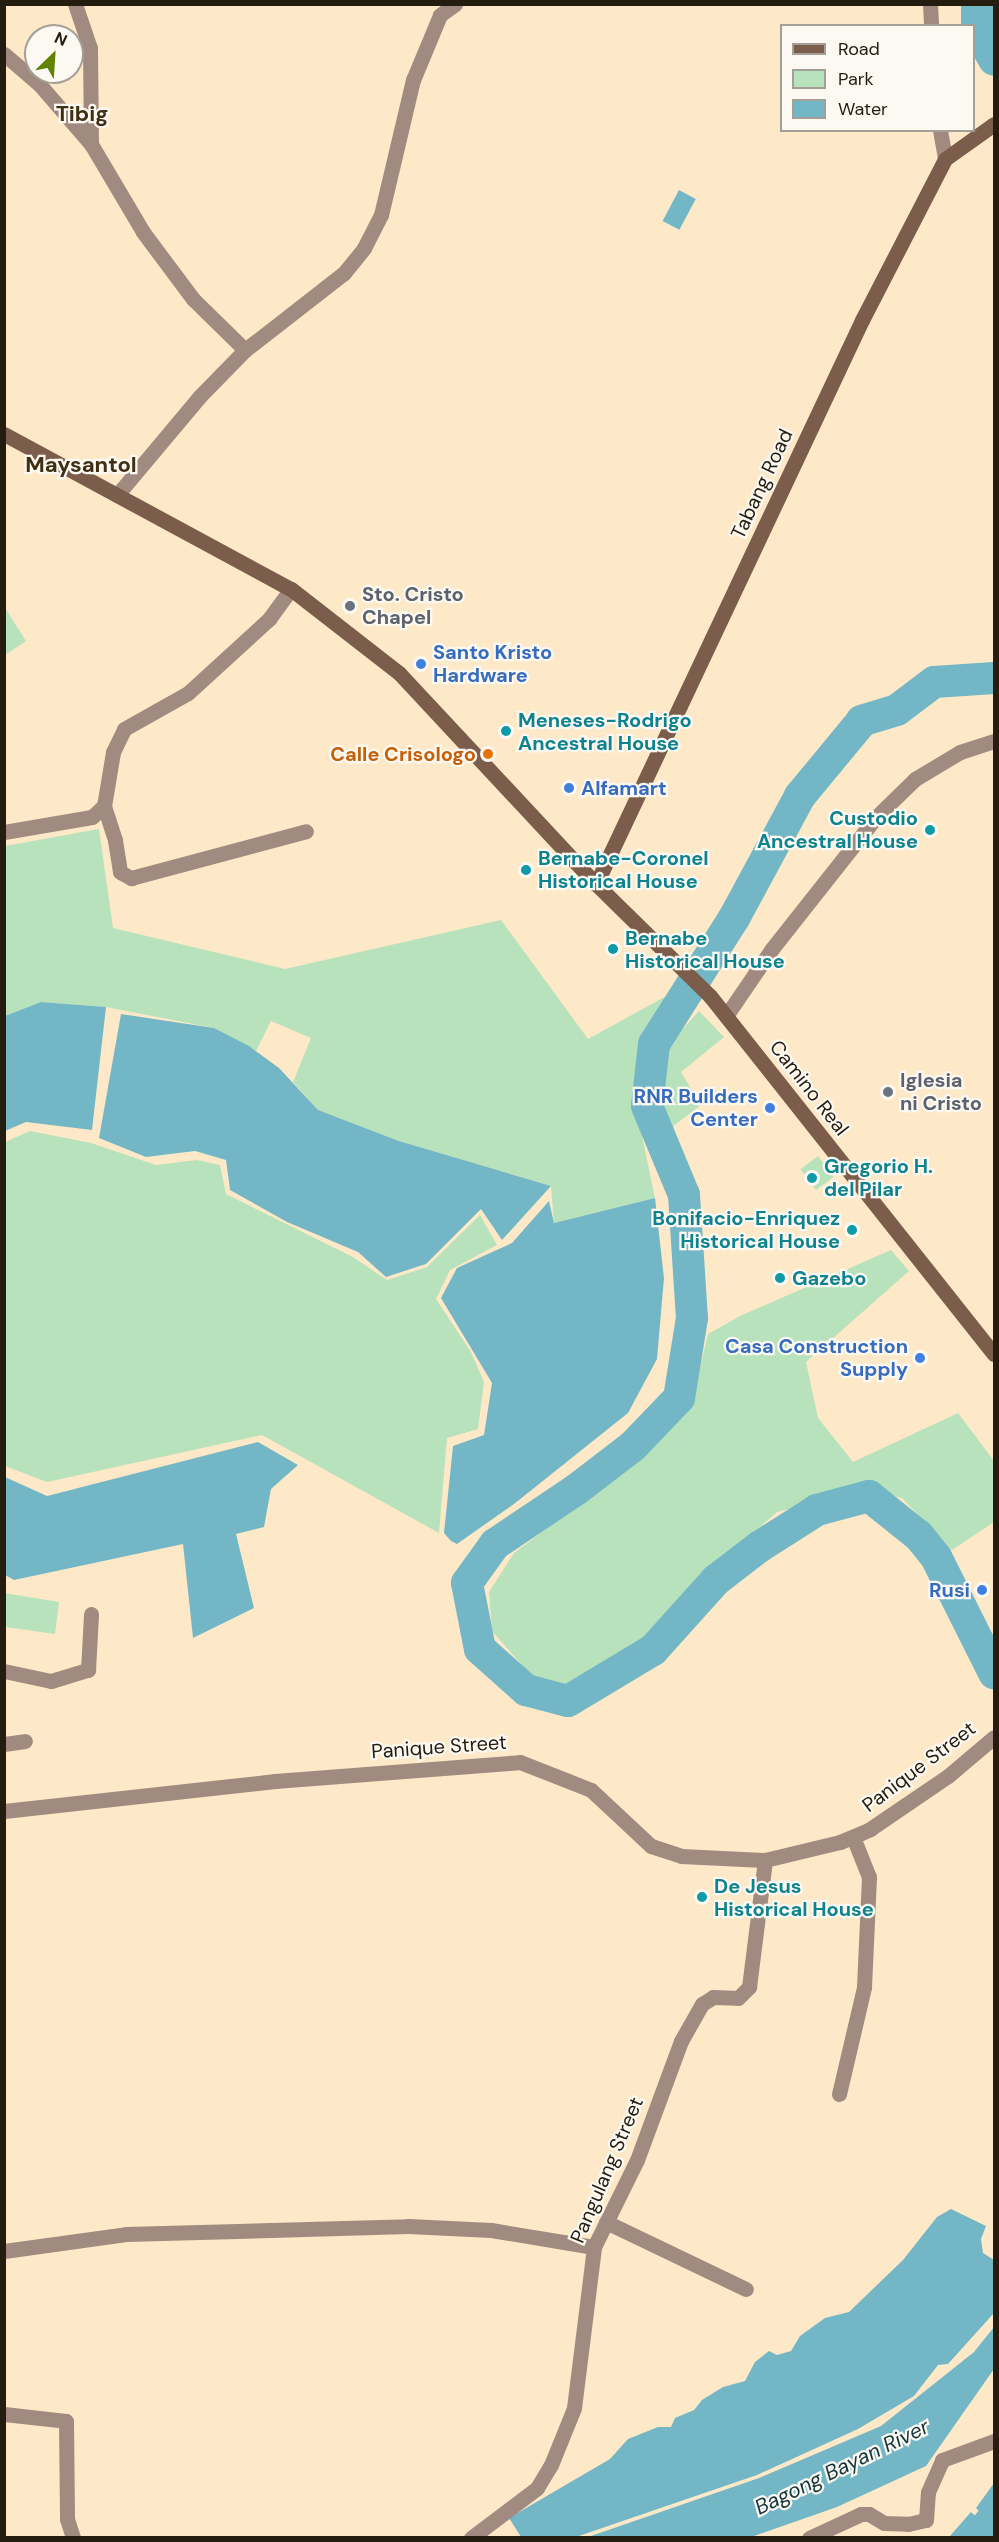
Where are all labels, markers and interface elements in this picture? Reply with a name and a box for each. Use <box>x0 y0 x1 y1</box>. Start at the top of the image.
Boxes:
north arrow <box>24 24 84 84</box>
legend <box>780 24 975 132</box>
text: N <box>51 27 71 51</box>
text: Road <box>838 37 880 61</box>
text: Park <box>838 67 874 91</box>
text: Water <box>838 97 888 121</box>
district label: Tibig <box>56 101 108 127</box>
street label: Tabang Road <box>726 425 798 543</box>
district label: Maysantol <box>25 452 137 478</box>
place label: Sto. Cristo Chapel <box>362 582 464 629</box>
marker: Sto. Cristo Chapel <box>343 599 357 613</box>
place label: Santo Kristo Hardware <box>433 640 552 687</box>
marker: Santo Kristo Hardware <box>414 657 428 671</box>
place label: Meneses-Rodrigo Ancestral House <box>518 708 692 755</box>
marker: Meneses-Rodrigo Ancestral House <box>499 724 513 738</box>
place label: Calle Crisologo <box>330 742 476 766</box>
marker: Calle Crisologo <box>481 747 495 761</box>
place label: Alfamart <box>581 776 667 800</box>
marker: Alfamart <box>562 781 576 795</box>
place label: Custodio Ancestral House <box>757 807 918 854</box>
marker: Custodio Ancestral House <box>923 823 937 837</box>
place label: Bernabe-Coronel Historical House <box>538 846 709 893</box>
marker: Bernabe-Coronel Historical House <box>519 863 533 877</box>
place label: Bernabe Historical House <box>625 926 785 973</box>
marker: Bernabe Historical House <box>606 942 620 956</box>
street label: Camino Real <box>764 1036 854 1140</box>
place label: Iglesia ni Cristo <box>900 1068 982 1115</box>
place label: RNR Builders Center <box>634 1084 758 1131</box>
marker: Iglesia ni Cristo <box>881 1085 895 1099</box>
marker: RNR Builders Center <box>763 1101 777 1115</box>
place label: Gregorio H. del Pilar <box>824 1154 933 1201</box>
marker: Gregorio H. del Pilar <box>805 1171 819 1185</box>
place label: Bonifacio-Enriquez Historical House <box>652 1206 840 1253</box>
marker: Bonifacio-Enriquez Historical House <box>845 1223 859 1237</box>
place label: Gazebo <box>792 1266 866 1290</box>
marker: Gazebo <box>773 1271 787 1285</box>
place label: Casa Construction Supply <box>725 1334 908 1381</box>
marker: Casa Construction Supply <box>913 1351 927 1365</box>
place label: Rusi <box>929 1578 970 1602</box>
marker: Rusi <box>975 1583 989 1597</box>
street label: Panique Street <box>858 1717 980 1817</box>
street label: Panique Street <box>370 1730 508 1764</box>
place label: De Jesus Historical House <box>714 1874 874 1921</box>
marker: De Jesus Historical House <box>695 1890 709 1904</box>
street label: Pangulang Street <box>565 2093 649 2247</box>
water label: Bagong Bayan River <box>751 2414 933 2520</box>

